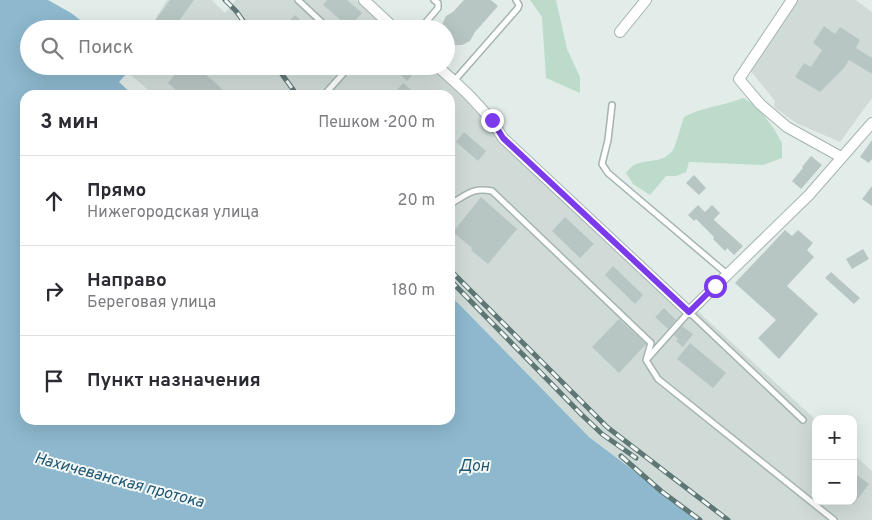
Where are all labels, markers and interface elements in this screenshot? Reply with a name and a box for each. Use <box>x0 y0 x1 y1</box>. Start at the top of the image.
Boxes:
search box <box>20 20 455 75</box>
icon: search <box>38 34 66 62</box>
text: Поиск <box>78 36 134 60</box>
text: 3 мин <box>40 109 99 136</box>
route end <box>481 109 504 132</box>
text: Пешком · 200 m <box>318 113 435 133</box>
text: Прямо <box>87 179 146 203</box>
icon: ahead <box>40 187 68 215</box>
text: 20 m <box>398 191 435 211</box>
text: Нижегородская улица <box>87 203 259 223</box>
text: Направо <box>87 269 167 293</box>
route start <box>704 275 727 298</box>
icon: right <box>40 277 68 305</box>
text: 180 m <box>392 281 435 301</box>
text: Береговая улица <box>87 293 216 313</box>
icon: arrive <box>40 367 68 395</box>
text: Пункт назначения <box>87 369 261 393</box>
map controls <box>812 415 857 505</box>
button: + <box>812 415 857 460</box>
water label: Нахичеванская протока <box>32 449 207 513</box>
water label: Дон <box>459 457 490 477</box>
button: − <box>812 460 857 505</box>

